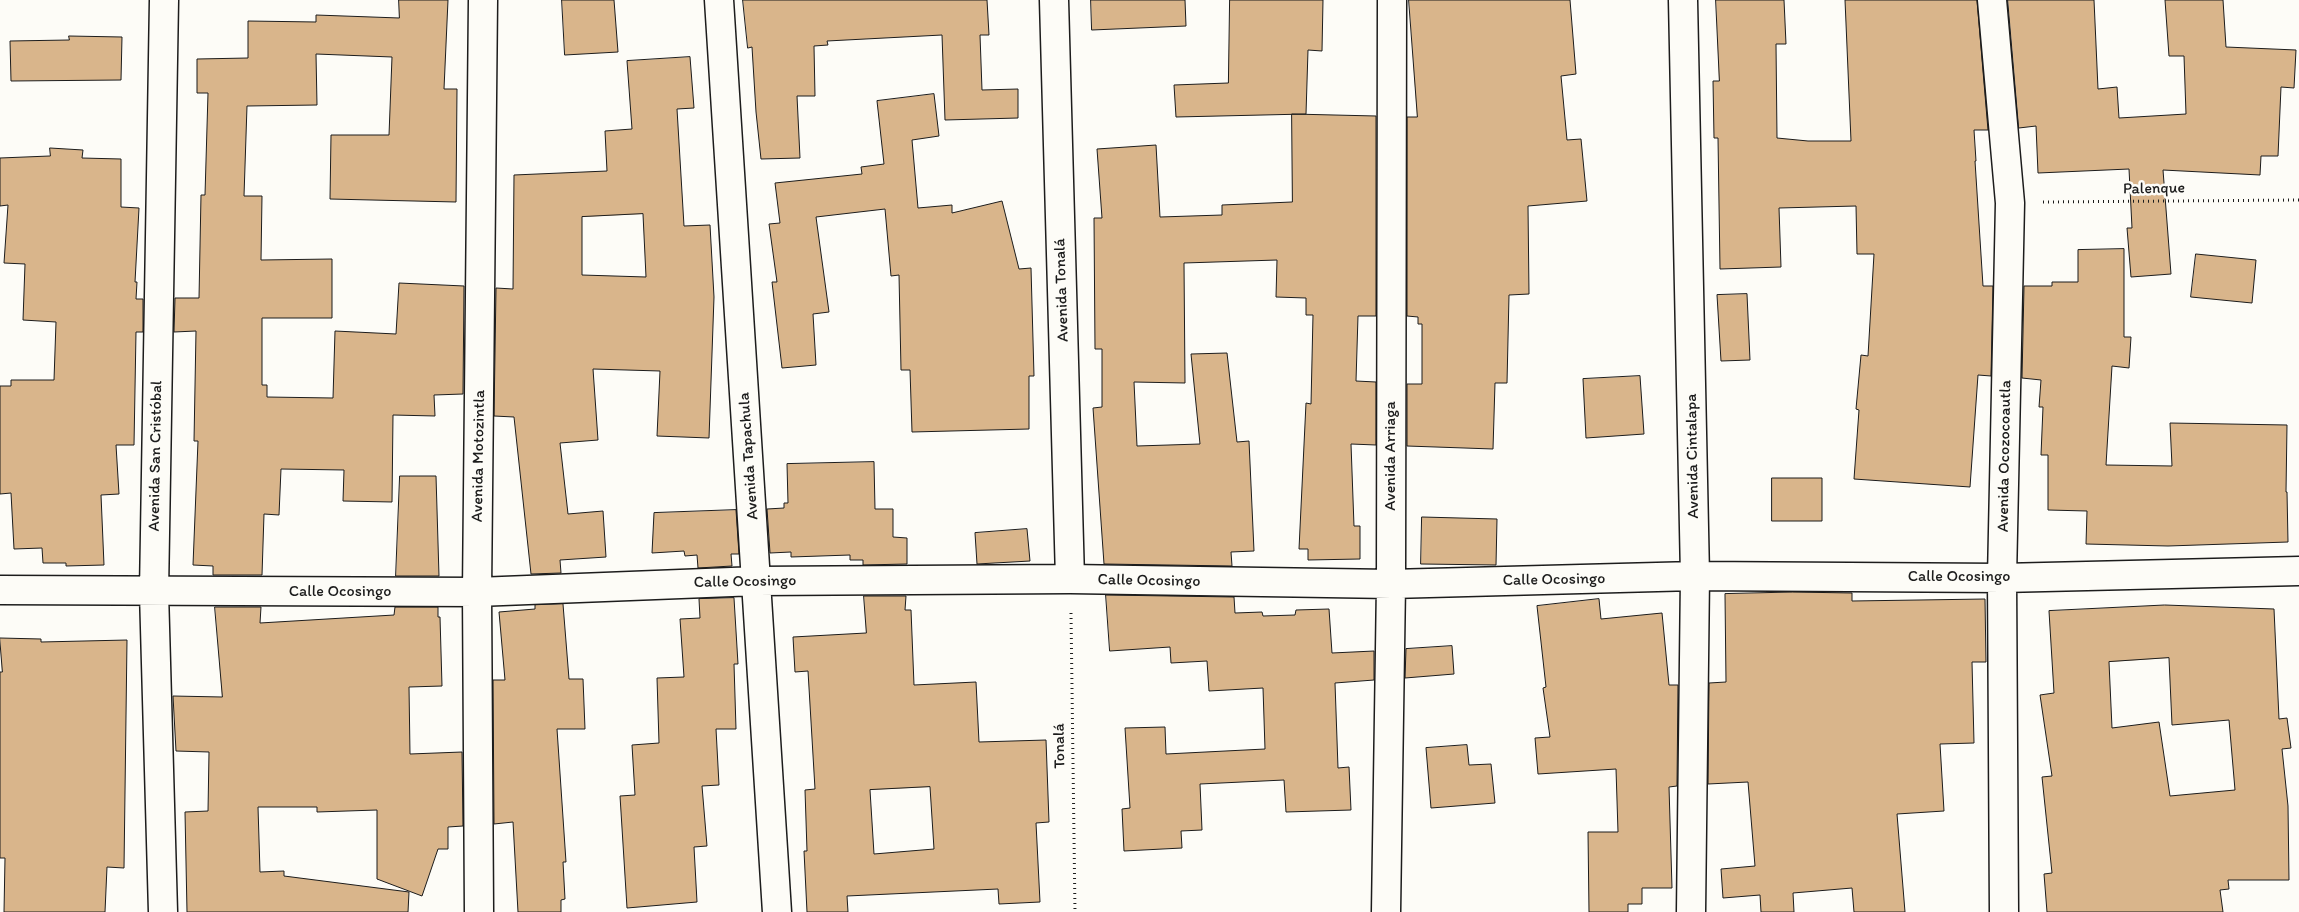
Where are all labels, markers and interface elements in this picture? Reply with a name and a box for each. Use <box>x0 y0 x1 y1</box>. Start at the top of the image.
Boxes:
street label: Palenque <box>2123 179 2185 199</box>
street label: Avenida Tonalá <box>1051 238 1073 342</box>
street label: Avenida San Cristóbal <box>145 380 167 532</box>
street label: Avenida Ocozocoautla <box>1994 380 2016 532</box>
street label: Avenida Motozintla <box>468 390 490 522</box>
street label: Avenida Tapachula <box>735 392 763 520</box>
street label: Avenida Cintalapa <box>1682 393 1704 519</box>
street label: Avenida Arriaga <box>1381 401 1401 511</box>
street label: Calle Ocosingo <box>1908 567 2010 587</box>
street label: Calle Ocosingo <box>1502 570 1606 590</box>
street label: Calle Ocosingo <box>1097 571 1201 591</box>
street label: Calle Ocosingo <box>693 572 797 592</box>
street label: Calle Ocosingo <box>289 582 391 602</box>
street label: Tonalá <box>1050 723 1070 769</box>

